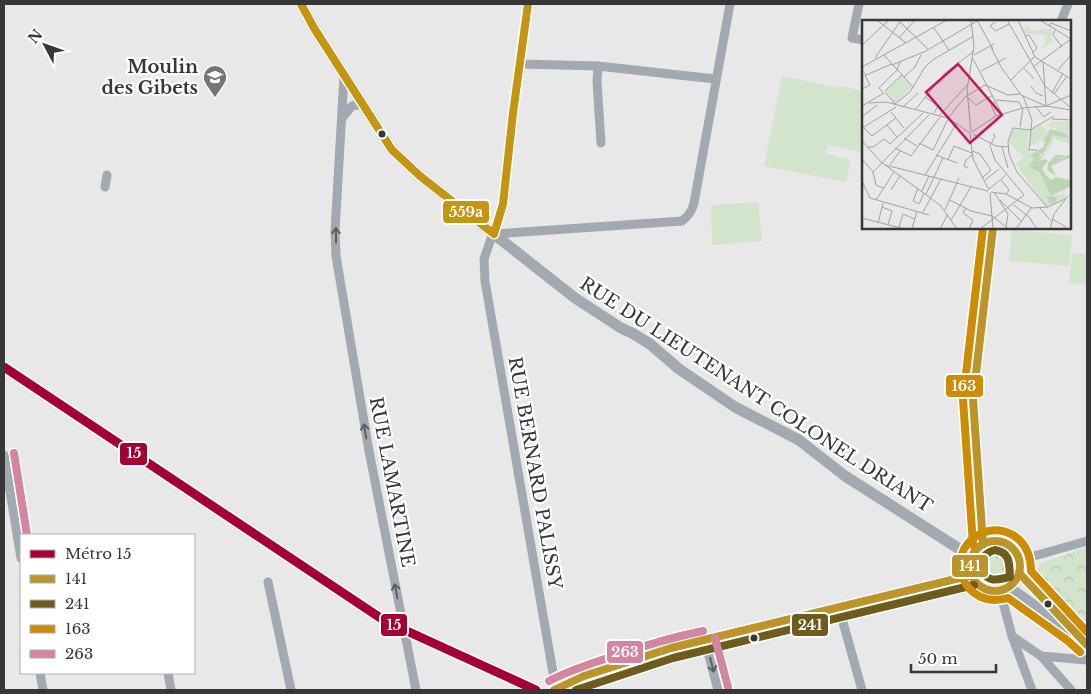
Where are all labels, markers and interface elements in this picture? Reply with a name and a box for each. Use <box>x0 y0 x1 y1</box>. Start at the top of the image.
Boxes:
north arrow <box>20 20 70 70</box>
inset map <box>862 20 1071 229</box>
text: N <box>24 26 46 47</box>
place label: Moulin des Gibets <box>102 56 198 99</box>
school or university icon: Moulin des Gibets <box>202 64 228 98</box>
unlabelled marker <box>377 129 387 139</box>
line badge: 559a <box>442 200 490 224</box>
text: 559a <box>449 203 483 221</box>
one-way arrow <box>331 227 341 244</box>
street label: RUE DU LIEUTENANT COLONEL DRIANT <box>576 273 937 518</box>
street label: RUE BERNARD PALISSY <box>504 355 566 592</box>
line badge: 163 <box>945 374 984 398</box>
text: 163 <box>952 377 976 395</box>
street label: RUE LAMARTINE <box>365 395 419 569</box>
one-way arrow <box>360 424 370 440</box>
line badge: 15 <box>119 442 148 466</box>
text: 15 <box>127 444 141 462</box>
legend <box>20 534 195 674</box>
text: Métro 15 <box>65 544 132 563</box>
line badge: 141 <box>951 554 989 578</box>
text: 141 <box>959 557 981 575</box>
text: 141 <box>65 569 87 588</box>
one-way arrow <box>391 583 401 599</box>
text: 241 <box>65 594 90 613</box>
unlabelled marker <box>1043 599 1053 609</box>
line badge: 15 <box>380 613 408 637</box>
line badge: 241 <box>791 613 829 637</box>
text: 15 <box>387 616 401 634</box>
text: 241 <box>798 616 822 634</box>
text: 163 <box>65 619 91 638</box>
unlabelled marker <box>749 633 759 643</box>
line badge: 263 <box>606 640 644 664</box>
scale bar <box>911 642 996 674</box>
text: 263 <box>611 643 639 661</box>
text: 263 <box>65 644 93 663</box>
text: 50 m <box>918 649 958 668</box>
one-way arrow <box>707 657 717 673</box>

